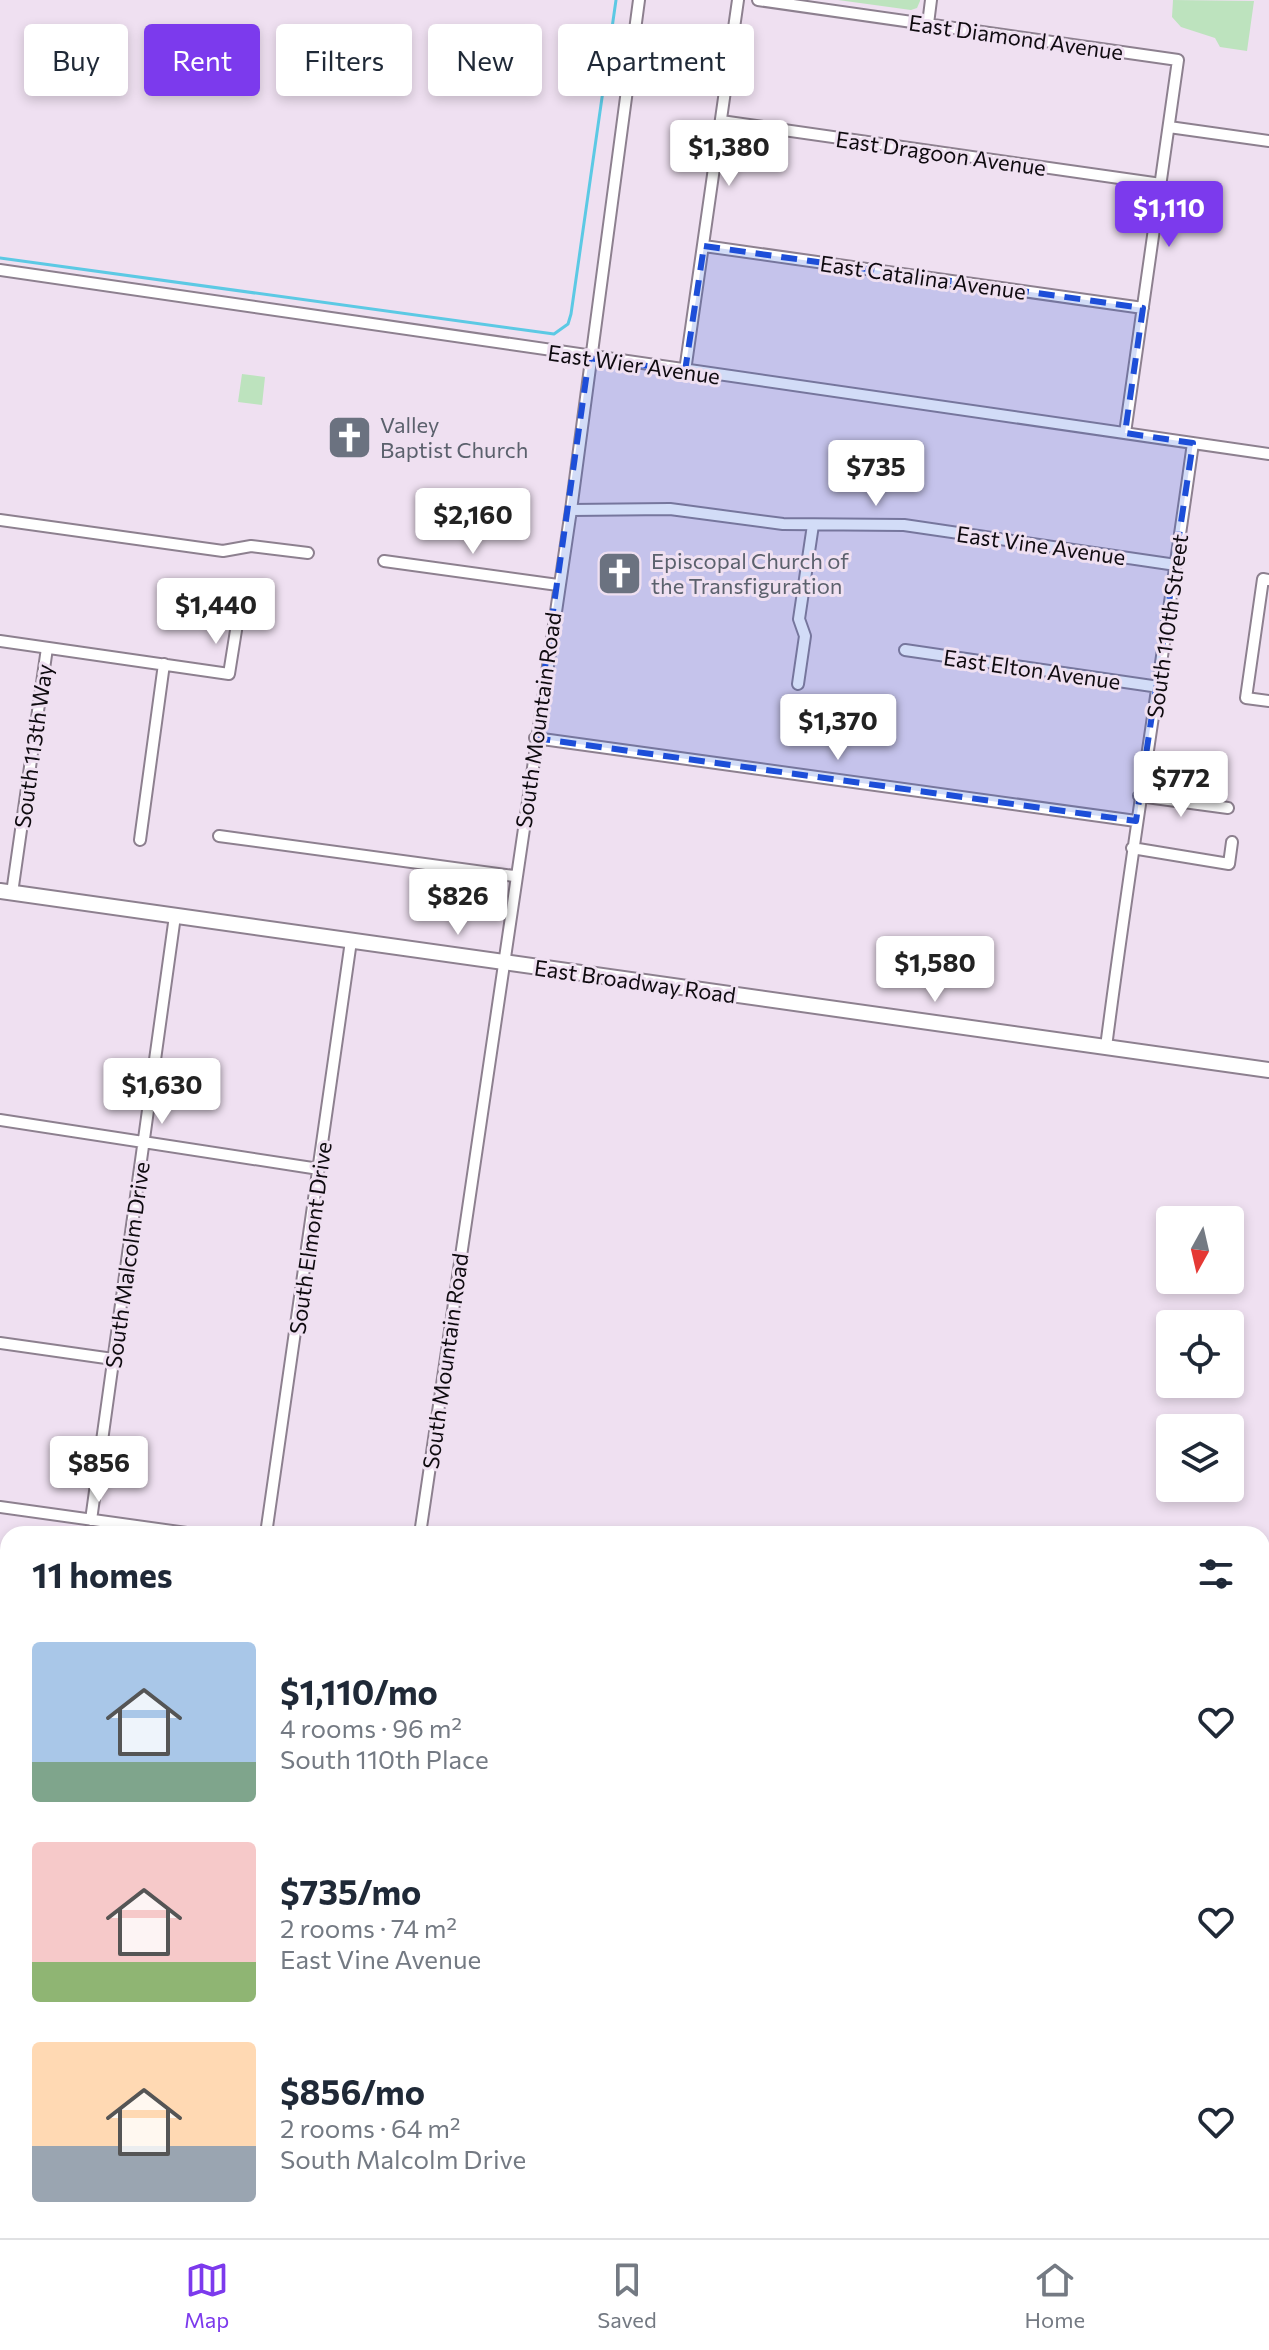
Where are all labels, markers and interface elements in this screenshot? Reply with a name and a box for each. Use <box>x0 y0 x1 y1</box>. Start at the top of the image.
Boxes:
street label: East Diamond Avenue <box>907 9 1125 65</box>
chip: Buy <box>24 24 128 96</box>
chip: Rent <box>144 24 260 96</box>
chip: Filters <box>276 24 412 96</box>
chip: New <box>428 24 542 96</box>
chip: Apartment <box>558 24 754 96</box>
pin: $1,380 <box>664 120 794 188</box>
street label: East Dragoon Avenue <box>834 125 1048 181</box>
text: $1,380 <box>688 130 770 161</box>
pin: $1,110 <box>1104 181 1234 249</box>
text: $1,110 <box>1133 191 1205 222</box>
street label: East Catalina Avenue <box>818 249 1028 305</box>
street label: East Wier Avenue <box>546 339 722 389</box>
place label: Valley Baptist Church <box>380 411 528 463</box>
church icon: Valley Baptist Church <box>325 413 373 461</box>
pin: $735 <box>829 440 923 508</box>
text: $735 <box>846 450 906 481</box>
pin: $2,160 <box>408 488 538 556</box>
text: $2,160 <box>433 498 513 529</box>
street label: East Vine Avenue <box>955 520 1127 570</box>
street label: South 110th Street <box>1141 532 1193 720</box>
place label: Episcopal Church of the Transfiguration <box>651 547 849 599</box>
church icon: Episcopal Church of the Transfiguration <box>596 549 644 597</box>
pin: $1,440 <box>151 578 281 646</box>
text: $1,440 <box>175 588 257 619</box>
street label: South Mountain Road <box>509 610 567 830</box>
street label: East Elton Avenue <box>942 643 1122 695</box>
street label: South 113th Way <box>8 662 58 830</box>
pin: $1,370 <box>773 694 903 762</box>
text: $1,370 <box>798 704 878 735</box>
pin: $772 <box>1134 751 1228 819</box>
text: $772 <box>1152 761 1210 792</box>
pin: $826 <box>411 869 505 937</box>
text: $826 <box>427 879 489 910</box>
pin: $1,580 <box>870 936 1000 1004</box>
text: $1,580 <box>894 946 976 977</box>
street label: East Broadway Road <box>532 953 738 1009</box>
pin: $1,630 <box>97 1058 227 1126</box>
text: $1,630 <box>121 1068 203 1099</box>
street label: South Elmont Drive <box>283 1140 337 1336</box>
street label: South Malcolm Drive <box>99 1160 155 1370</box>
north arrow <box>1156 1206 1244 1294</box>
map controls <box>1156 1206 1244 1502</box>
street label: South Mountain Road <box>416 1251 474 1471</box>
button: locate <box>1156 1310 1244 1398</box>
button: layers <box>1156 1414 1244 1502</box>
pin: $856 <box>52 1436 146 1504</box>
text: $856 <box>68 1446 130 1477</box>
icon: filters <box>1194 1552 1238 1596</box>
text: 11 homes <box>32 1553 173 1595</box>
text: $1,110/mo <box>280 1670 438 1712</box>
icon: home <box>96 1674 192 1770</box>
icon: heart <box>1194 1700 1238 1744</box>
text: 4 rooms · 96 m² <box>280 1712 462 1743</box>
text: South 110th Place <box>280 1743 489 1774</box>
text: $735/mo <box>280 1870 421 1912</box>
icon: home <box>96 1874 192 1970</box>
icon: heart <box>1194 1900 1238 1944</box>
text: 2 rooms · 74 m² <box>280 1912 457 1943</box>
text: East Vine Avenue <box>280 1943 481 1974</box>
text: $856/mo <box>280 2070 425 2112</box>
icon: home <box>96 2074 192 2170</box>
icon: heart <box>1194 2100 1238 2144</box>
text: 2 rooms · 64 m² <box>280 2112 461 2143</box>
text: South Malcolm Drive <box>280 2143 526 2174</box>
tab: Map <box>184 2258 229 2333</box>
tab: Saved <box>597 2258 657 2333</box>
tab: Home <box>1025 2258 1085 2333</box>

